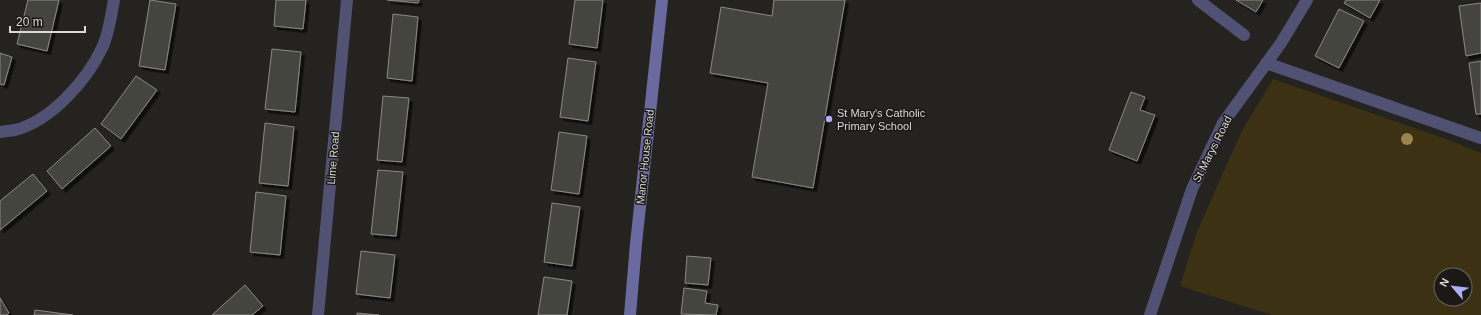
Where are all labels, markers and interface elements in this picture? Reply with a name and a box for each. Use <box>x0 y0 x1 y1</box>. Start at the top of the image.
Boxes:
scale bar <box>10 8 85 34</box>
text: 20 m <box>16 15 43 29</box>
place label: St Mary's Catholic Primary School <box>837 107 926 132</box>
street label: Manor House Road <box>634 109 656 205</box>
marker: St Mary's Catholic Primary School <box>824 114 834 124</box>
street label: St Marys Road <box>1190 114 1234 184</box>
street label: Lime Road <box>325 131 341 185</box>
north arrow <box>1433 267 1473 307</box>
text: N <box>1437 276 1451 289</box>

